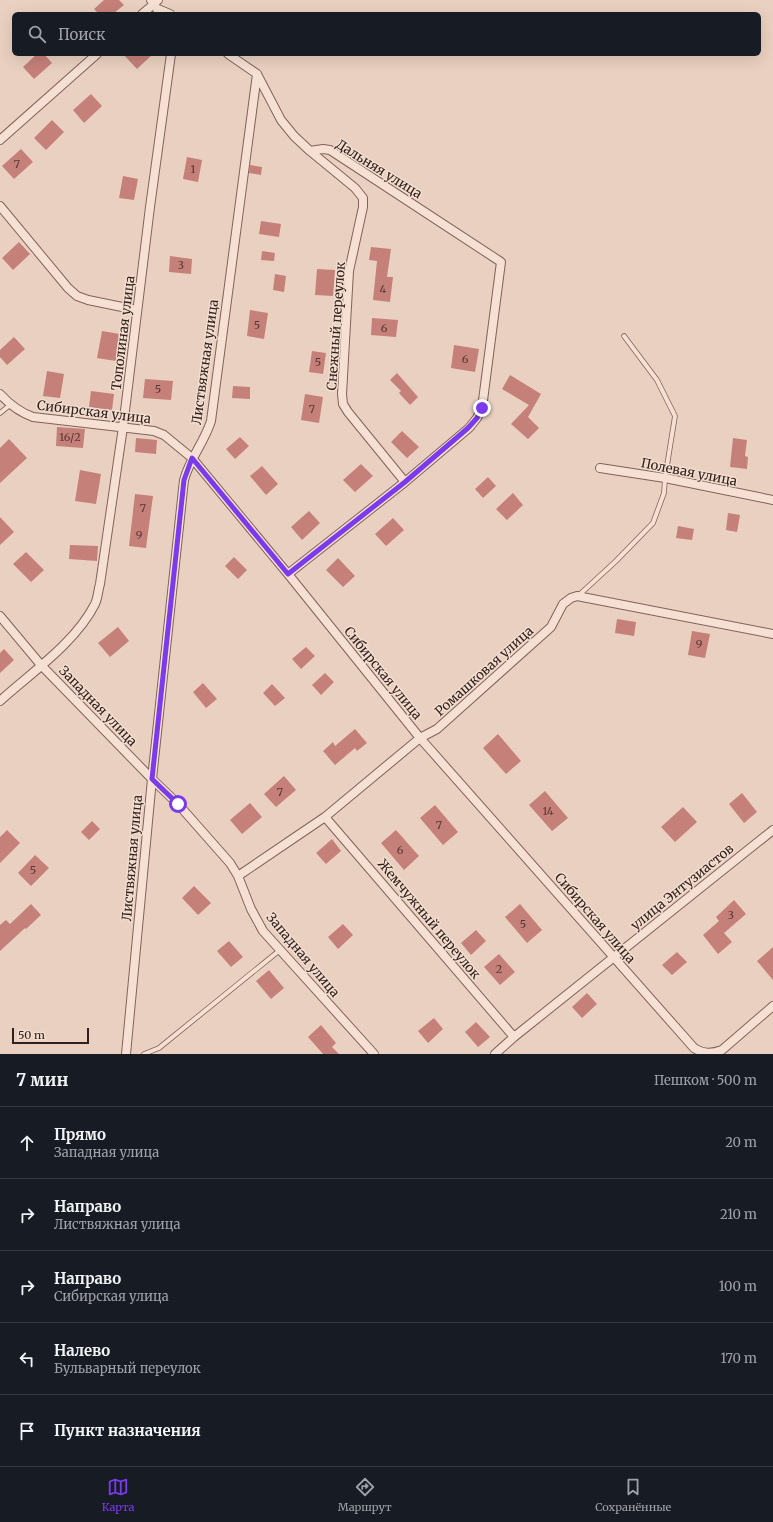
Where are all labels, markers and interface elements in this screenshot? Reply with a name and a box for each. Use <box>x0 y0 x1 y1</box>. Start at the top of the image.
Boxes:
search box <box>12 12 761 56</box>
icon: search <box>26 23 48 45</box>
text: Поиск <box>58 25 105 44</box>
street label: Дальняя улица <box>333 136 425 202</box>
house number: 7 <box>14 157 20 171</box>
house number: 1 <box>191 162 196 176</box>
house number: 3 <box>178 258 184 272</box>
street label: Снежный переулок <box>323 260 349 391</box>
street label: Тополиная улица <box>108 275 138 391</box>
house number: 4 <box>380 282 387 296</box>
street label: Листвяжная улица <box>188 298 222 426</box>
house number: 5 <box>254 318 260 332</box>
house number: 6 <box>381 321 388 335</box>
house number: 6 <box>462 352 469 366</box>
house number: 5 <box>315 355 321 369</box>
house number: 5 <box>155 382 161 396</box>
street label: Сибирская улица <box>36 397 152 427</box>
route end <box>473 399 491 417</box>
house number: 7 <box>309 402 315 416</box>
house number: 16/2 <box>59 430 81 444</box>
street label: Полевая улица <box>639 454 739 490</box>
house number: 7 <box>140 501 146 515</box>
house number: 9 <box>136 528 143 542</box>
street label: Ромашковая улица <box>431 622 537 720</box>
street label: Сибирская улица <box>340 623 426 723</box>
house number: 9 <box>696 637 703 651</box>
street label: Западная улица <box>55 662 141 750</box>
house number: 7 <box>277 785 283 799</box>
street label: Листвяжная улица <box>118 794 146 922</box>
route start <box>169 795 187 813</box>
house number: 14 <box>542 804 554 818</box>
house number: 7 <box>436 818 442 832</box>
street label: улица Энтузиастов <box>627 840 737 934</box>
house number: 6 <box>397 843 404 857</box>
street label: Жемчужный переулок <box>374 856 485 983</box>
house number: 5 <box>30 863 36 877</box>
street label: Сибирская улица <box>551 869 639 967</box>
house number: 3 <box>728 908 734 922</box>
street label: Западная улица <box>263 909 343 1001</box>
house number: 5 <box>520 917 526 931</box>
house number: 2 <box>496 962 502 976</box>
scale bar <box>12 1026 89 1045</box>
text: 50 m <box>18 1028 45 1042</box>
text: 7 мин <box>16 1069 68 1091</box>
text: Пешком · 500 m <box>654 1072 757 1089</box>
text: Прямо <box>54 1125 106 1144</box>
icon: ahead <box>16 1132 38 1154</box>
text: 20 m <box>725 1134 757 1151</box>
text: Западная улица <box>54 1144 159 1161</box>
text: Направо <box>54 1197 121 1216</box>
icon: right <box>16 1204 38 1226</box>
text: 210 m <box>720 1206 757 1223</box>
text: Листвяжная улица <box>54 1216 181 1233</box>
text: Направо <box>54 1269 121 1288</box>
icon: right <box>16 1276 38 1298</box>
text: 100 m <box>719 1278 757 1295</box>
text: Сибирская улица <box>54 1288 169 1305</box>
text: Налево <box>54 1341 110 1360</box>
icon: left <box>16 1348 38 1370</box>
text: 170 m <box>720 1350 757 1367</box>
text: Бульварный переулок <box>54 1360 201 1377</box>
icon: arrive <box>16 1420 38 1442</box>
text: Пункт назначения <box>54 1421 201 1440</box>
tab: Карта <box>102 1476 134 1514</box>
tab: Маршрут <box>338 1476 392 1514</box>
tab: Сохранённые <box>595 1476 671 1514</box>

